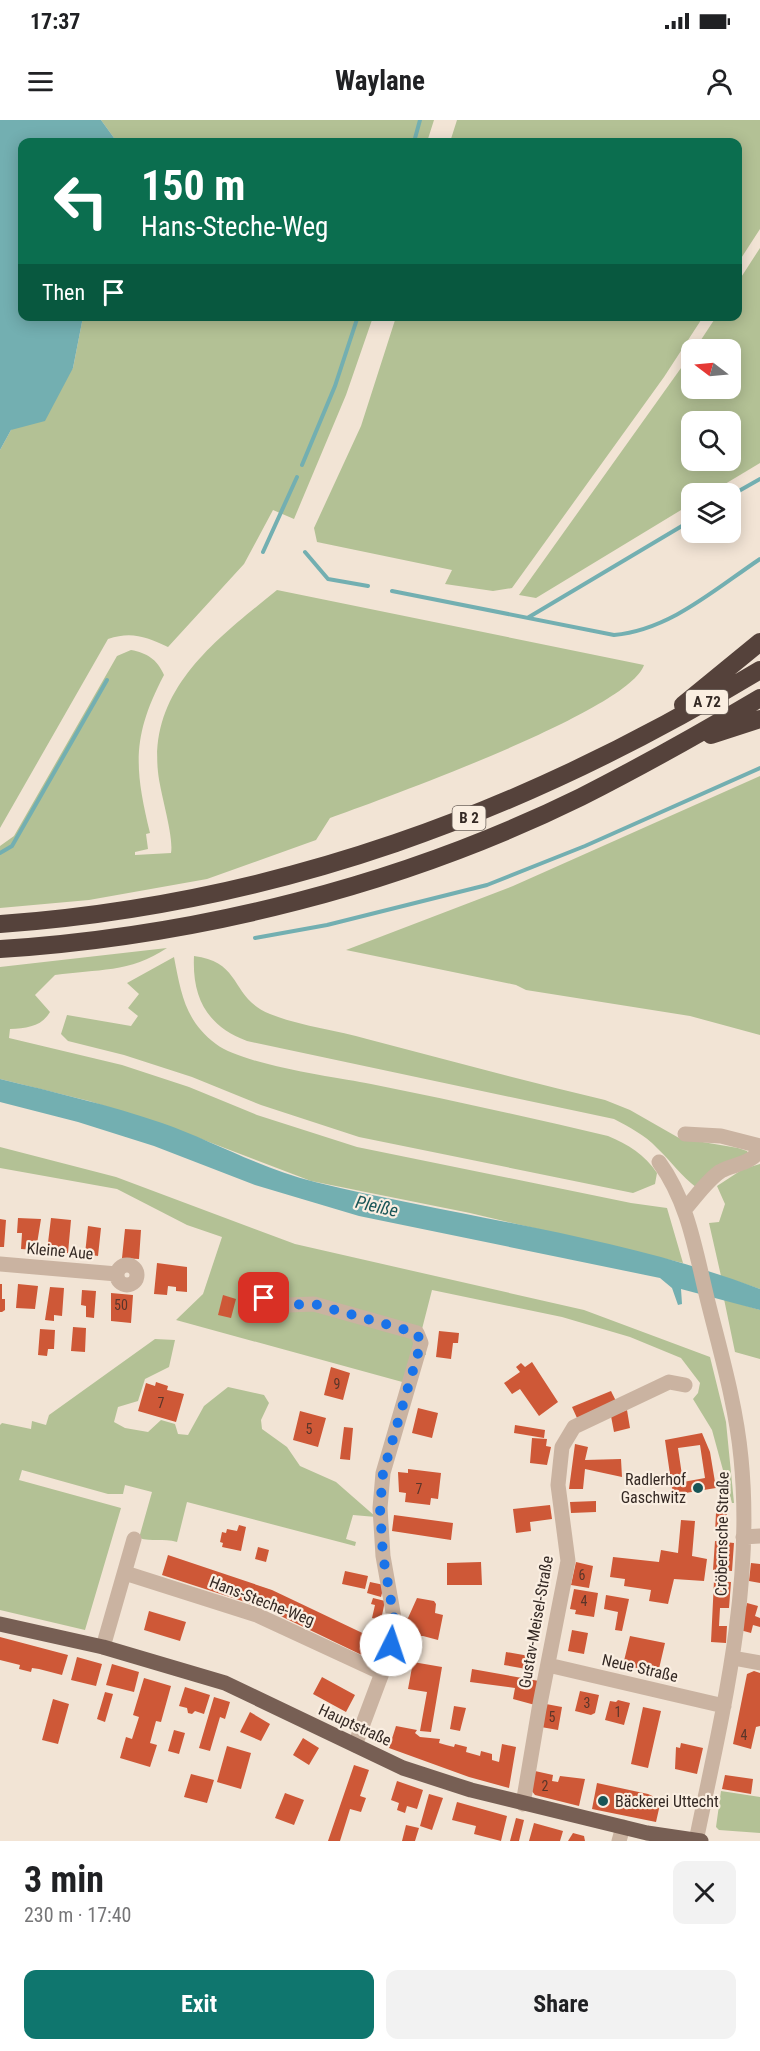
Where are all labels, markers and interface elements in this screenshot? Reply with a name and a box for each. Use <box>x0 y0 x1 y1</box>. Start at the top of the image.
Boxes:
text: 17:37 <box>30 9 81 34</box>
icon: menu <box>24 65 57 98</box>
text: Waylane <box>335 65 425 97</box>
icon: person <box>703 65 736 98</box>
text: 150 m <box>141 161 246 210</box>
icon: left <box>42 162 120 240</box>
text: Hans-Steche-Weg <box>141 211 328 243</box>
icon: arrive <box>97 276 130 309</box>
text: Then <box>42 280 85 305</box>
north arrow <box>681 339 741 399</box>
map controls <box>681 339 741 543</box>
button: search <box>681 411 741 471</box>
button: layers <box>681 483 741 543</box>
road number: A 72 <box>686 690 728 714</box>
road number: B 2 <box>452 806 486 830</box>
water label: Pleiße <box>354 1191 400 1221</box>
street label: Kleine Aue <box>26 1239 94 1263</box>
pin <box>238 1272 289 1323</box>
icon: arrive <box>247 1281 280 1314</box>
house number: 50 <box>114 1297 128 1313</box>
house number: 9 <box>334 1376 340 1392</box>
house number: 7 <box>158 1395 165 1411</box>
house number: 5 <box>306 1421 313 1437</box>
place label: Radlerhof Gaschwitz <box>621 1470 686 1507</box>
street label: Cröbernsche Straße <box>711 1472 733 1596</box>
house number: 7 <box>416 1481 423 1497</box>
marker: Radlerhof Gaschwitz <box>691 1481 705 1495</box>
street label: Gustav-Meisel-Straße <box>515 1554 557 1690</box>
house number: 6 <box>579 1567 586 1583</box>
street label: Hans-Steche-Weg <box>207 1572 317 1630</box>
house number: 4 <box>581 1593 588 1609</box>
position arrow <box>359 1613 423 1677</box>
street label: Neue Straße <box>600 1650 680 1686</box>
house number: 3 <box>584 1695 590 1711</box>
street label: Hauptstraße <box>316 1700 394 1750</box>
house number: 1 <box>615 1704 621 1720</box>
house number: 5 <box>549 1709 556 1725</box>
house number: 4 <box>741 1727 748 1743</box>
house number: 2 <box>542 1778 549 1794</box>
place label: Bäckerei Uttecht <box>615 1792 719 1811</box>
marker: Bäckerei Uttecht <box>596 1794 610 1808</box>
text: 3 min <box>24 1859 104 1901</box>
button: close <box>673 1861 736 1924</box>
text: 230 m · 17:40 <box>24 1903 131 1927</box>
button: Exit <box>24 1970 374 2039</box>
button: Share <box>386 1970 736 2039</box>

